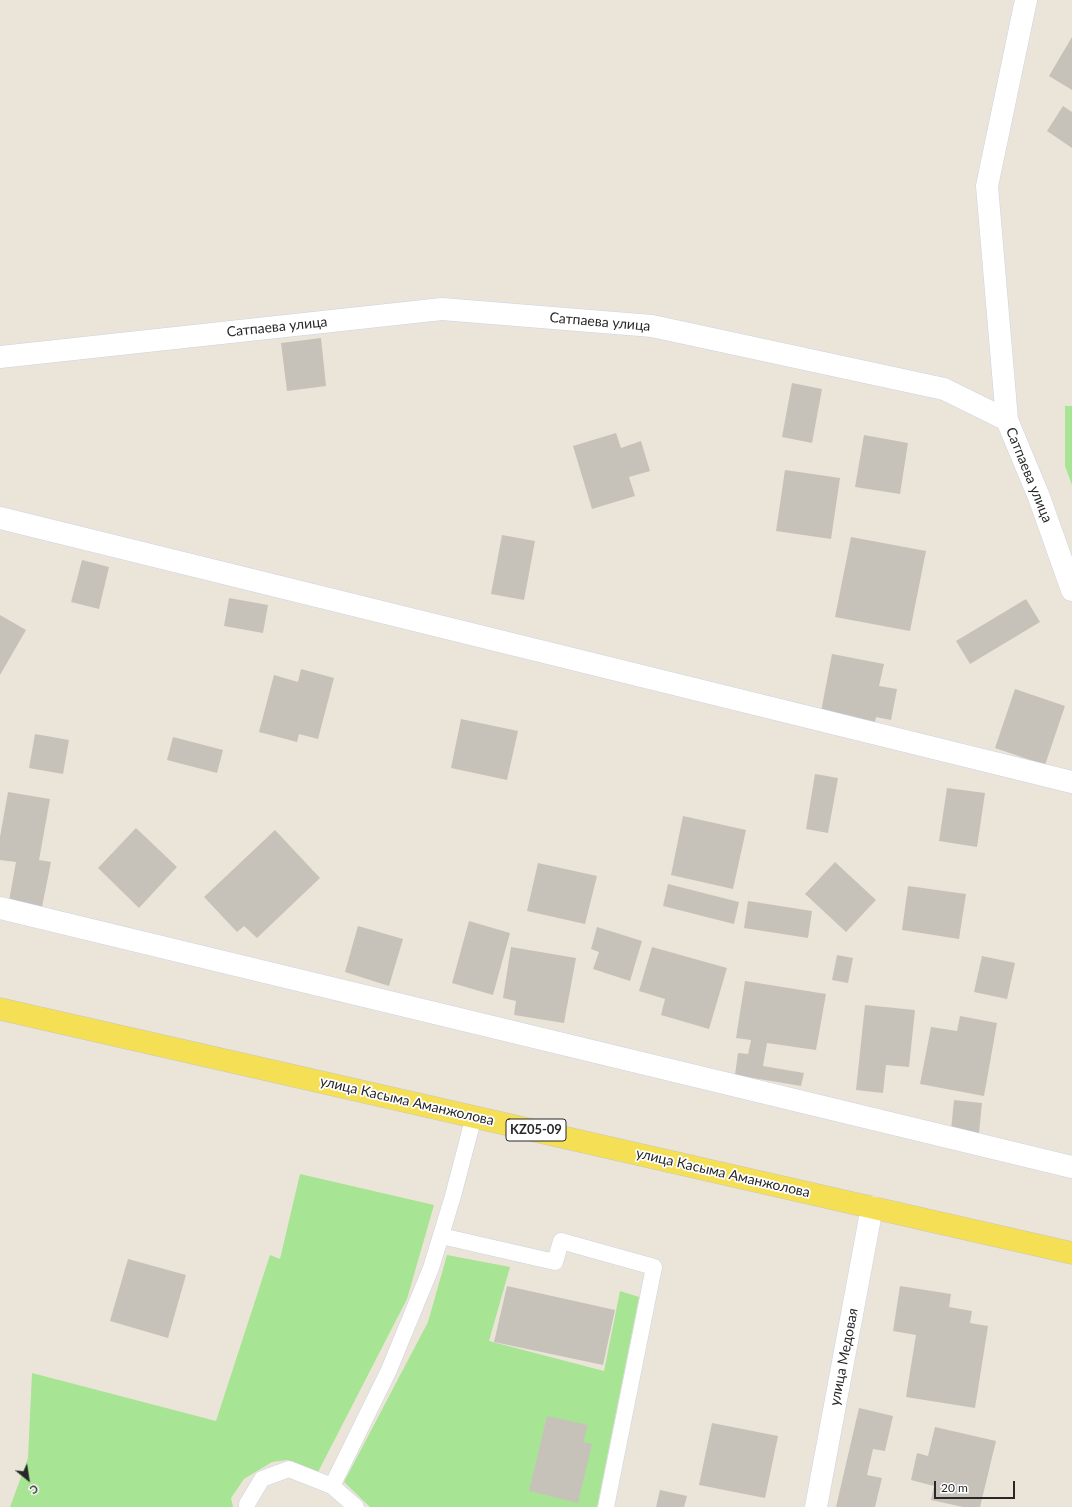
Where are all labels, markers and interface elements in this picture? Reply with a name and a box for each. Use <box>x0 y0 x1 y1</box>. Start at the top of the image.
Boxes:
street label: Сатпаева улица <box>549 309 651 335</box>
street label: Сатпаева улица <box>226 313 328 341</box>
street label: Сатпаева улица <box>1002 425 1056 525</box>
street label: улица Касыма Аманжолова <box>318 1073 496 1129</box>
road number: KZ05-09 <box>506 1119 566 1141</box>
street label: улица Касыма Аманжолова <box>634 1145 812 1201</box>
street label: улица Медовая <box>826 1307 862 1407</box>
north arrow <box>8 1459 48 1499</box>
scale bar <box>936 1473 1017 1499</box>
text: 20 m <box>941 1480 968 1495</box>
text: С <box>28 1482 41 1497</box>

